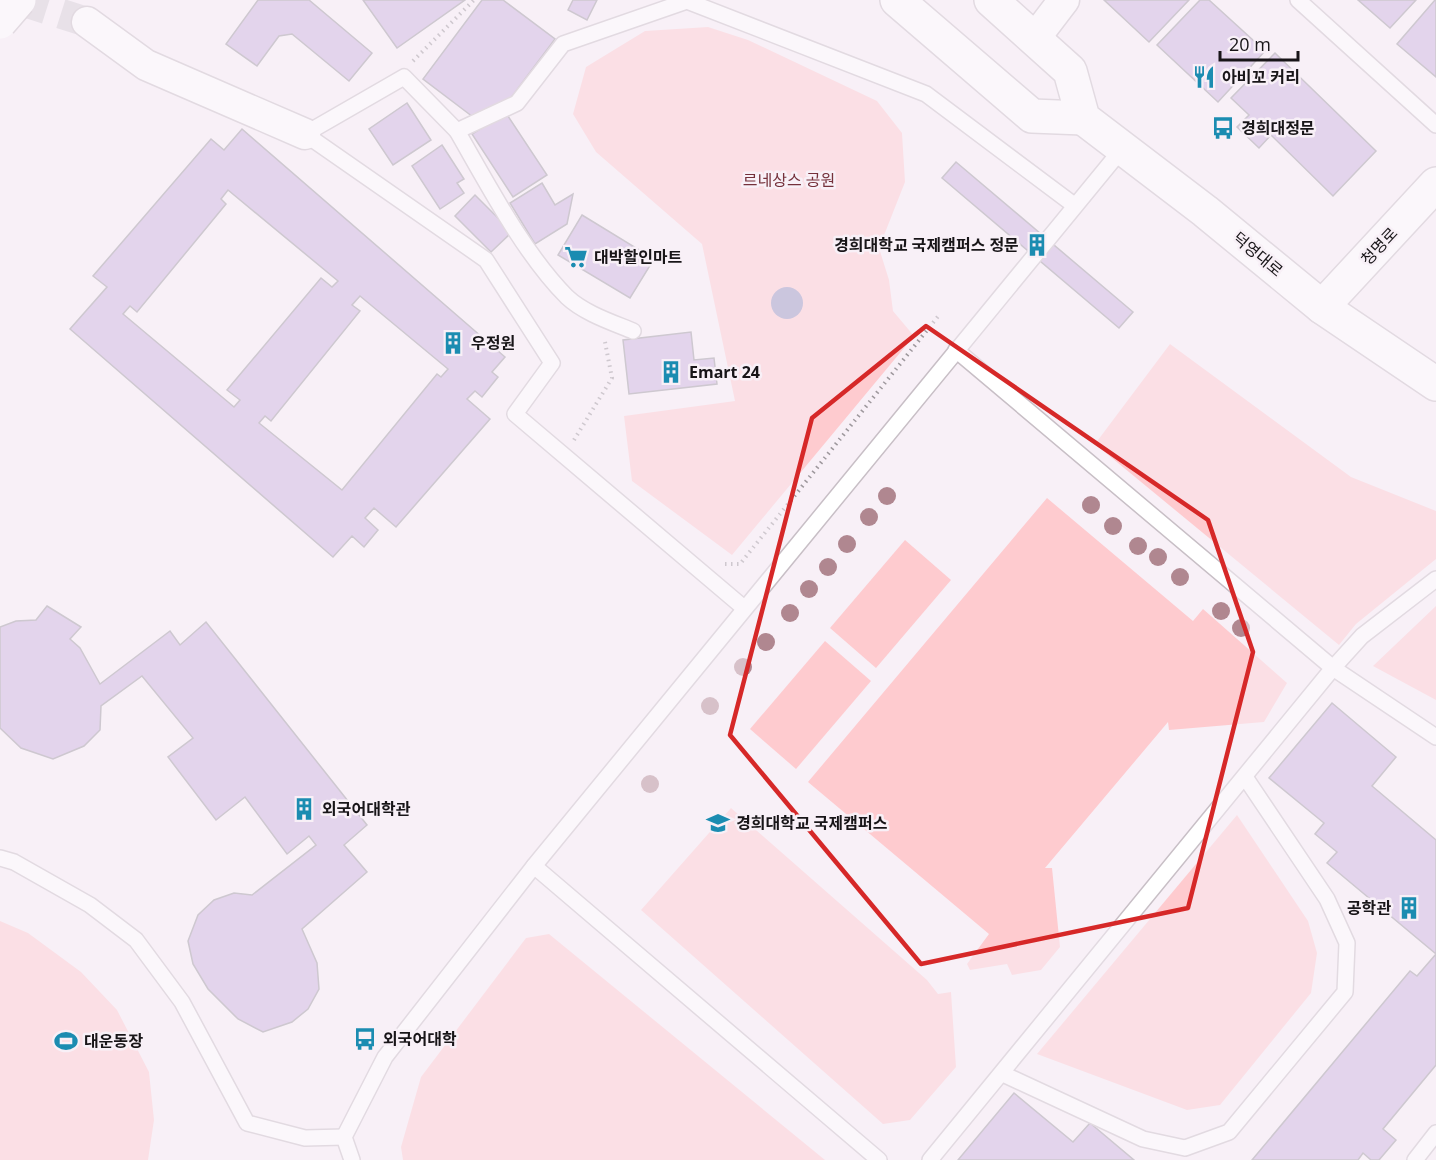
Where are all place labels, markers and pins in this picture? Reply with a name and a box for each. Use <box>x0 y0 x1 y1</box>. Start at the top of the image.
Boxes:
restaurant icon: 아비꼬 커리 <box>1191 64 1217 90</box>
place label: 아비꼬 커리 <box>1222 66 1300 88</box>
bus stop icon: 경희대정문 <box>1210 115 1236 141</box>
place label: 경희대정문 <box>1241 117 1315 139</box>
building icon: 경희대학교 국제캠퍼스 정문 <box>1024 232 1050 258</box>
place label: 경희대학교 국제캠퍼스 정문 <box>834 234 1019 256</box>
supermarket icon: 대박할인마트 <box>563 244 589 270</box>
place label: 대박할인마트 <box>594 246 683 268</box>
building icon: 우정원 <box>440 330 466 356</box>
place label: 우정원 <box>471 332 515 354</box>
building icon: Emart 24 <box>658 359 684 385</box>
place label: Emart 24 <box>689 361 760 383</box>
building icon: 외국어대학관 <box>291 796 317 822</box>
place label: 외국어대학관 <box>322 798 411 820</box>
school or university icon: 경희대학교 국제캠퍼스 <box>705 810 731 836</box>
place label: 경희대학교 국제캠퍼스 <box>736 812 888 834</box>
building icon: 공학관 <box>1396 895 1422 921</box>
place label: 공학관 <box>1347 897 1391 919</box>
bus stop icon: 외국어대학 <box>352 1026 378 1052</box>
sports icon: 대운동장 <box>53 1028 79 1054</box>
place label: 외국어대학 <box>383 1028 457 1050</box>
place label: 대운동장 <box>84 1030 143 1052</box>

